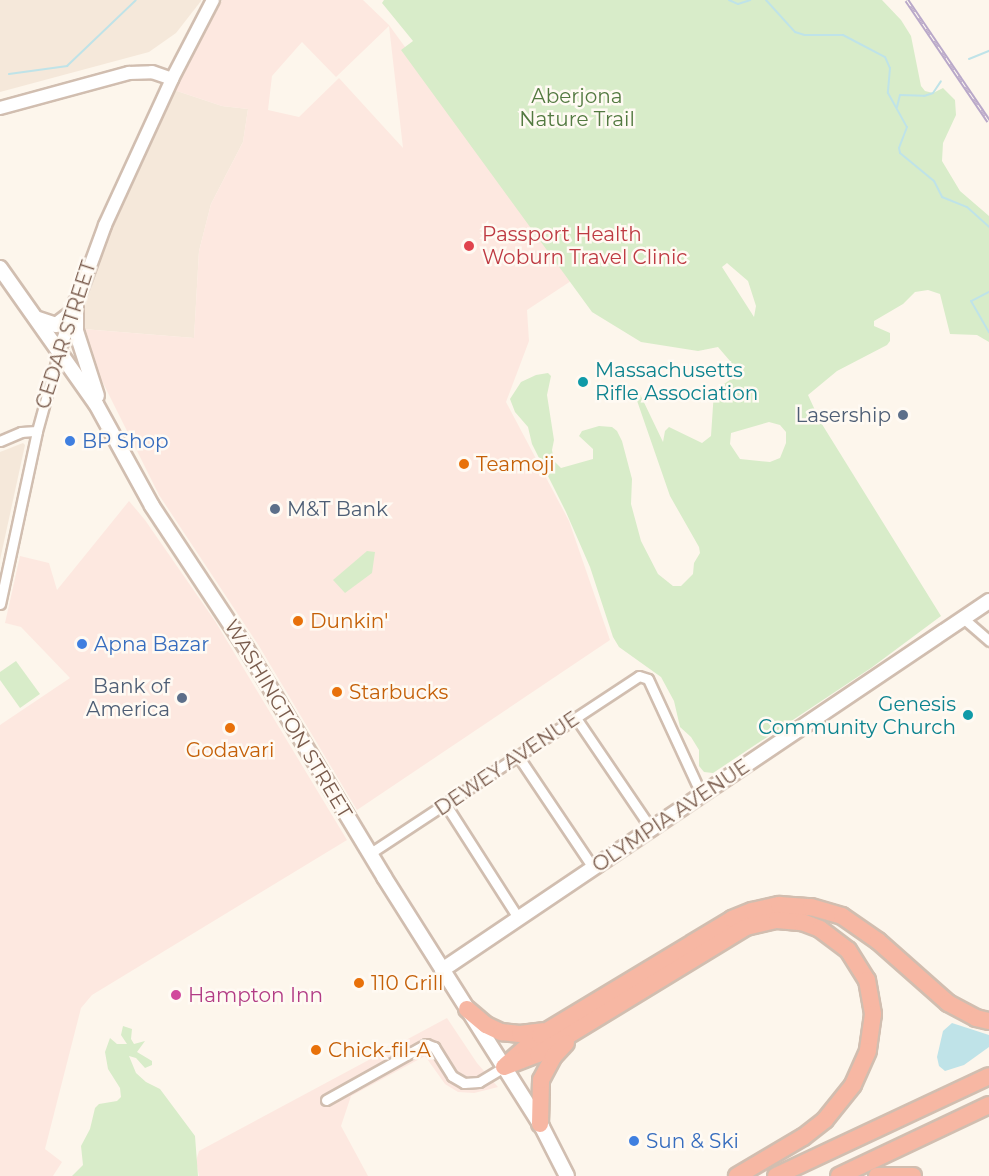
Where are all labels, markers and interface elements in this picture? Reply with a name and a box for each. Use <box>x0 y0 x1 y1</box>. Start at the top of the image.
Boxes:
park label: Aberjona Nature Trail <box>519 84 635 131</box>
place label: Passport Health Woburn Travel Clinic <box>482 222 688 269</box>
marker: Passport Health Woburn Travel Clinic <box>460 237 478 255</box>
street label: CEDAR STREET <box>31 258 101 412</box>
place label: Massachusetts Rifle Association <box>595 358 758 405</box>
marker: Massachusetts Rifle Association <box>576 375 590 389</box>
place label: Lasership <box>795 403 891 427</box>
marker: Lasership <box>896 408 910 422</box>
place label: BP Shop <box>82 429 169 453</box>
marker: BP Shop <box>63 434 77 448</box>
place label: Teamoji <box>476 452 555 476</box>
marker: Teamoji <box>457 457 471 471</box>
place label: M&T Bank <box>287 497 388 521</box>
marker: M&T Bank <box>268 502 282 516</box>
place label: Dunkin' <box>310 609 388 633</box>
marker: Dunkin' <box>291 614 305 628</box>
street label: WASHINGTON STREET <box>219 615 357 823</box>
place label: Apna Bazar <box>94 632 209 656</box>
marker: Apna Bazar <box>75 637 89 651</box>
place label: Bank of America <box>86 674 170 721</box>
place label: Starbucks <box>349 680 448 704</box>
marker: Starbucks <box>330 685 344 699</box>
marker: Bank of America <box>175 691 189 705</box>
place label: Genesis Community Church <box>758 692 956 739</box>
street label: DEWEY AVENUE <box>430 707 584 821</box>
marker: Genesis Community Church <box>961 708 975 722</box>
marker: Godavari <box>223 721 237 735</box>
place label: Godavari <box>186 738 274 762</box>
street label: OLYMPIA AVENUE <box>588 754 754 878</box>
place label: 110 Grill <box>371 971 443 995</box>
marker: 110 Grill <box>352 976 366 990</box>
place label: Hampton Inn <box>188 983 323 1007</box>
marker: Hampton Inn <box>169 988 183 1002</box>
place label: Chick-fil-A <box>328 1038 431 1062</box>
marker: Chick-fil-A <box>309 1043 323 1057</box>
place label: Sun & Ski <box>646 1129 739 1153</box>
marker: Sun & Ski <box>627 1134 641 1148</box>

